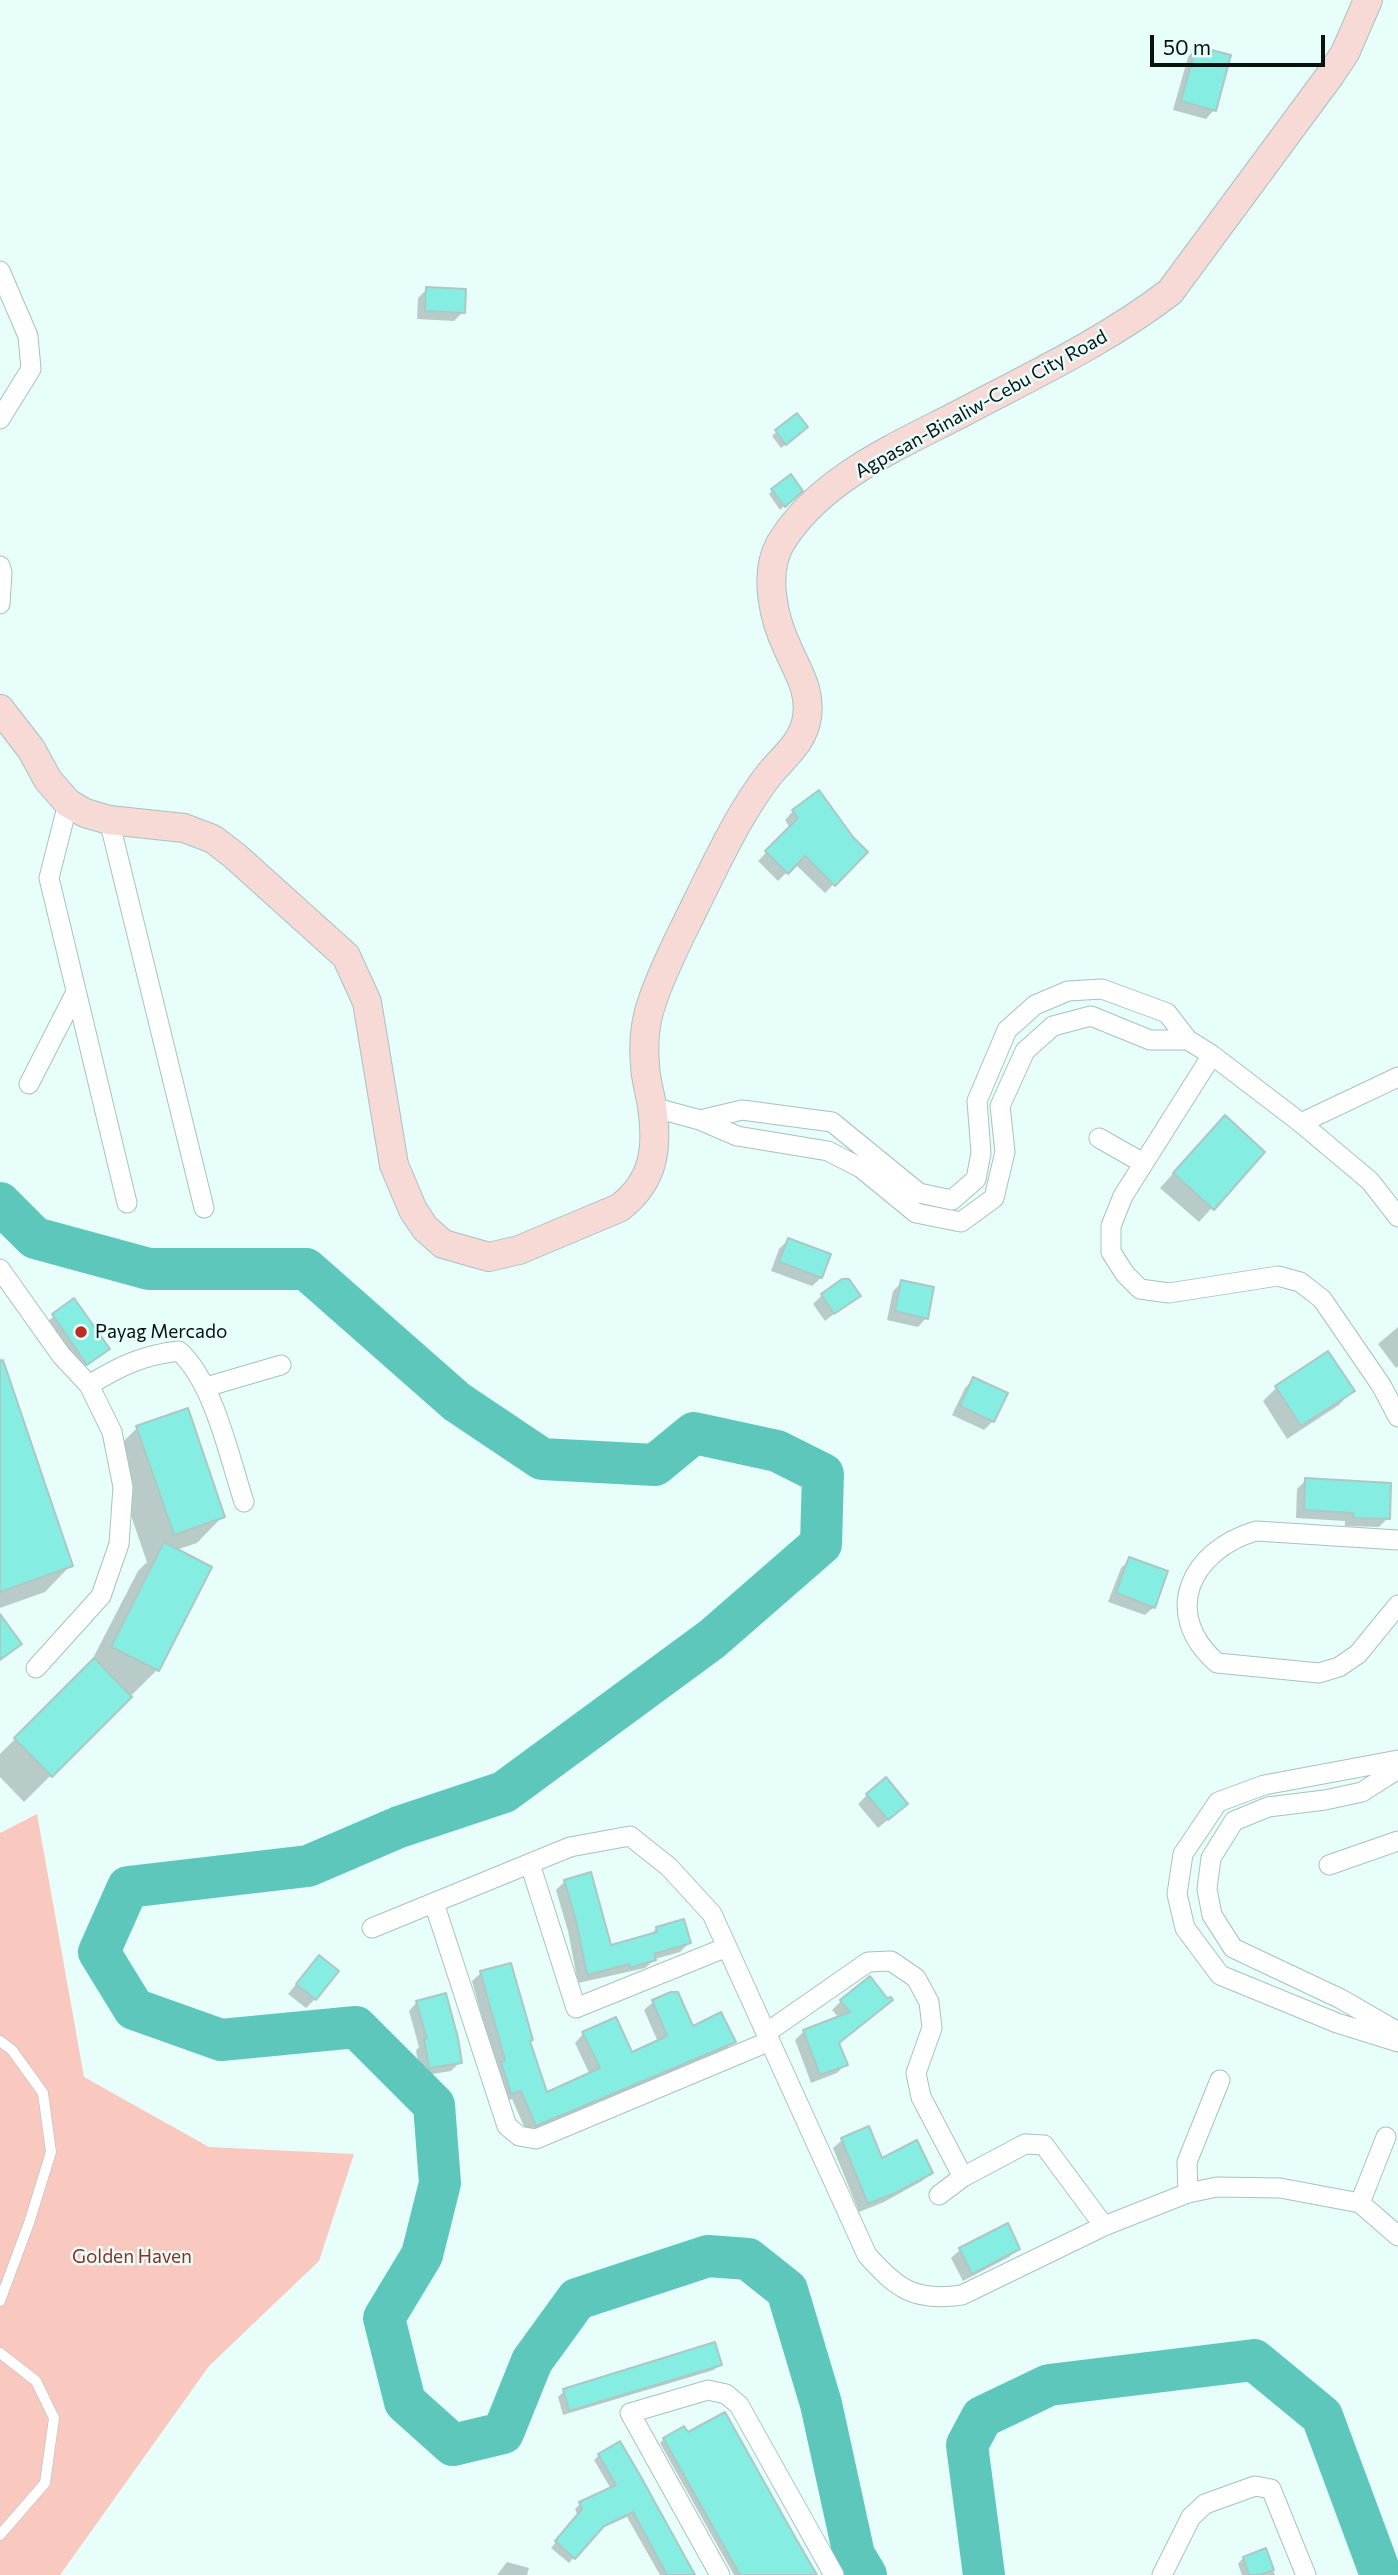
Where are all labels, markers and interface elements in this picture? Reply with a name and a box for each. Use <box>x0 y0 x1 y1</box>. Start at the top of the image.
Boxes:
scale bar <box>1153 21 1328 65</box>
text: 50 m <box>1163 34 1211 59</box>
street label: Agpasan-Binaliw-Cebu City Road <box>851 325 1111 483</box>
place label: Payag Mercado <box>95 1321 227 1343</box>
marker: Payag Mercado <box>73 1324 89 1340</box>
park label: Golden Haven <box>72 2246 192 2268</box>

